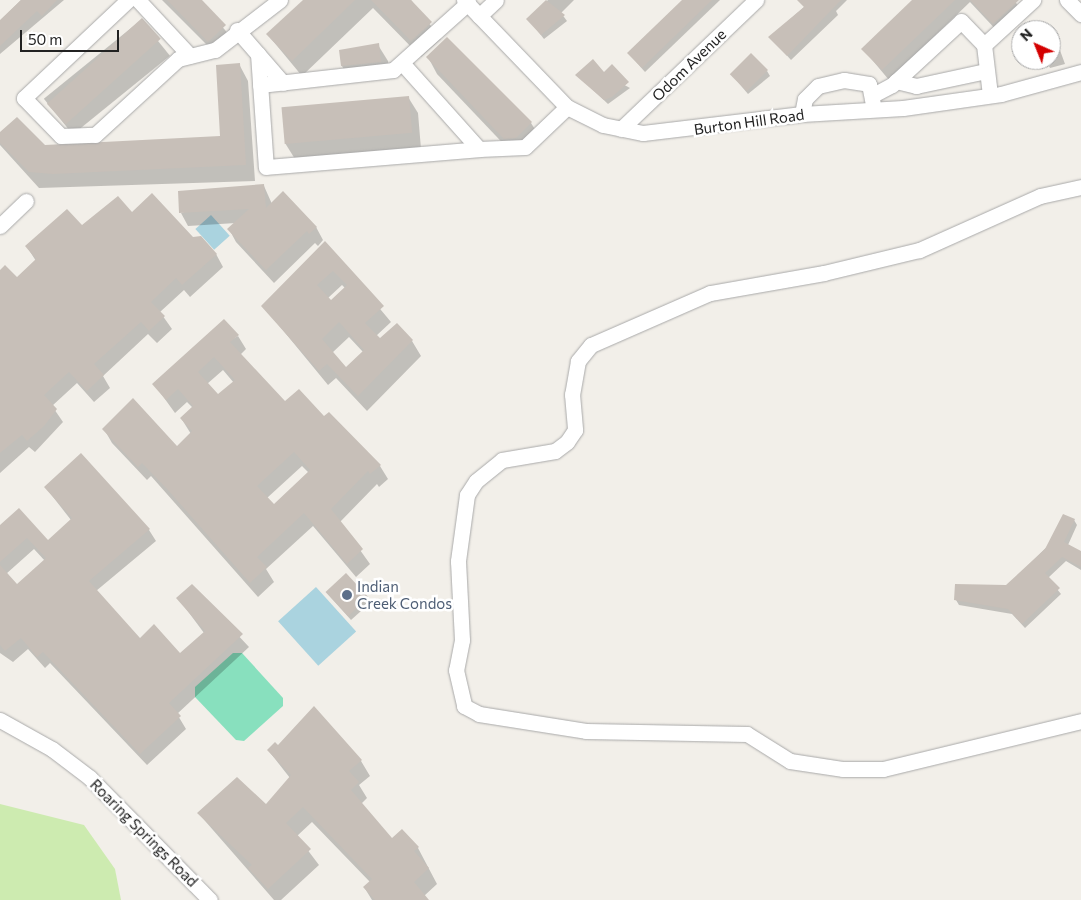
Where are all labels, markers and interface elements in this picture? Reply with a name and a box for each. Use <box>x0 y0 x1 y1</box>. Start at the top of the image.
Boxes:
scale bar <box>22 20 121 52</box>
north arrow <box>1011 20 1061 70</box>
street label: Odom Avenue <box>648 25 730 105</box>
text: N <box>1016 25 1036 44</box>
text: 50 m <box>28 30 62 48</box>
street label: Burton Hill Road <box>693 105 805 139</box>
place label: Indian Creek Condos <box>357 577 452 612</box>
marker: Indian Creek Condos <box>341 589 353 601</box>
street label: Roaring Springs Road <box>86 775 202 891</box>

